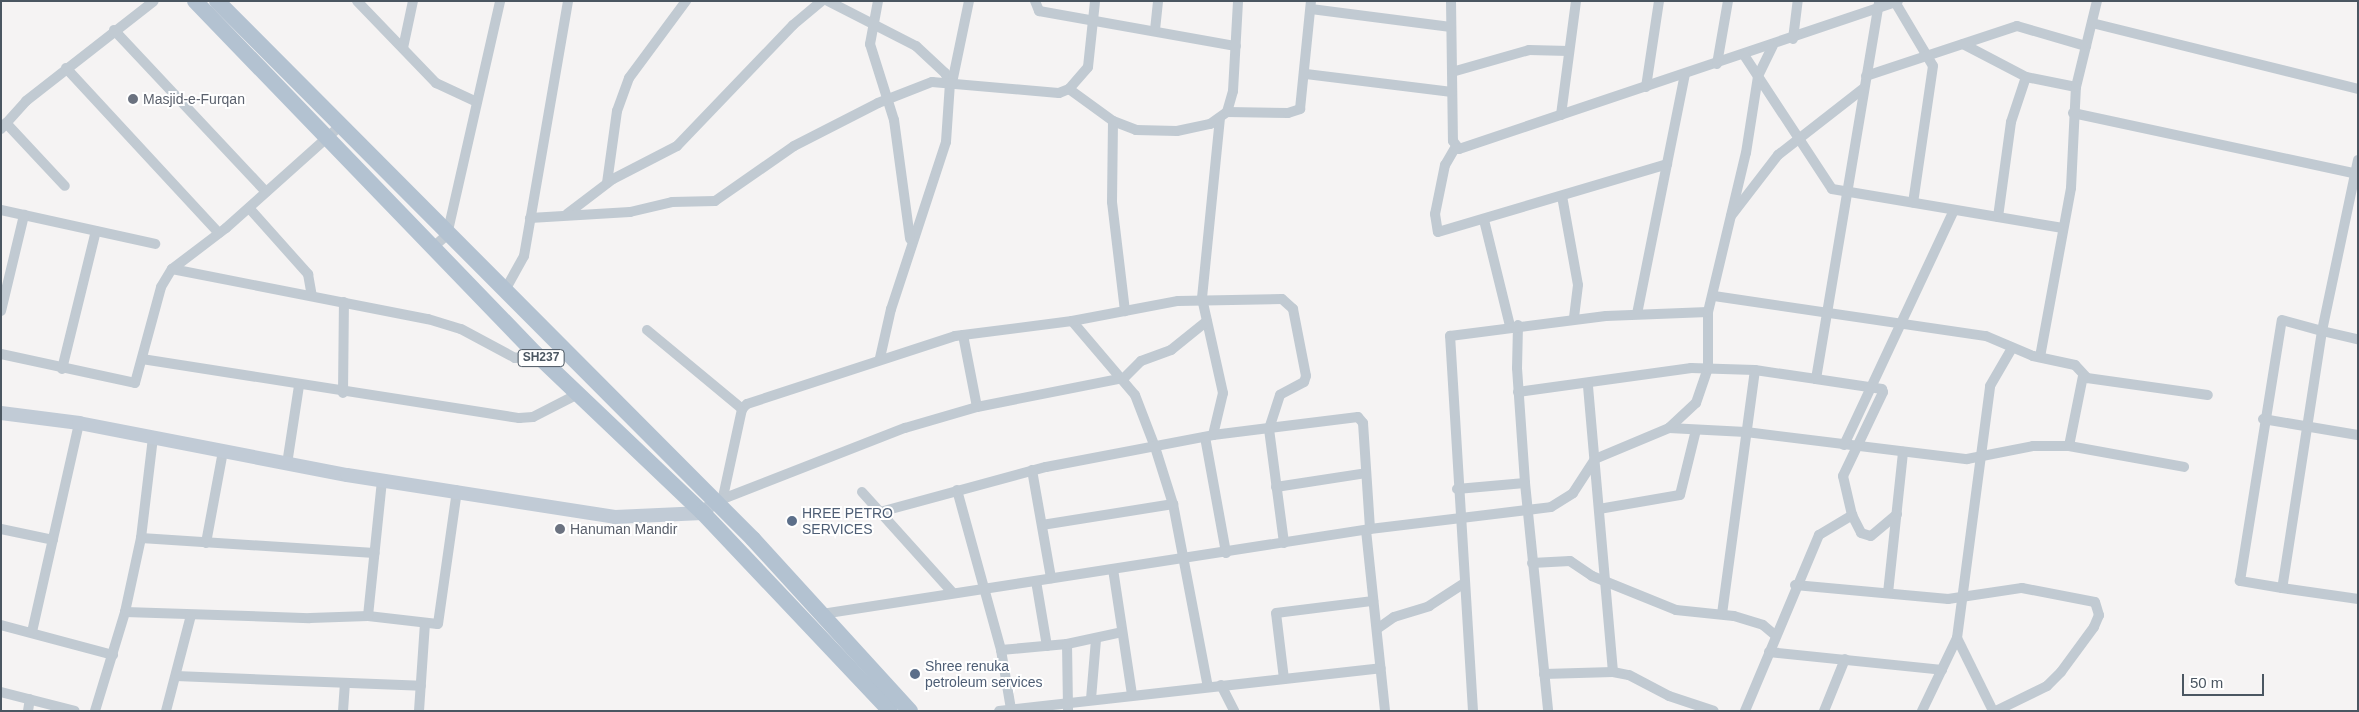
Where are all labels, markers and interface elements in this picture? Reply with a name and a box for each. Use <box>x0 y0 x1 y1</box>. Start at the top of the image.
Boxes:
place label: Masjid-e-Furqan <box>143 91 245 107</box>
marker: Masjid-e-Furqan <box>127 93 139 105</box>
road number: SH237 <box>517 348 565 368</box>
place label: HREE PETRO SERVICES <box>802 505 893 538</box>
marker: HREE PETRO SERVICES <box>786 515 798 527</box>
place label: Hanuman Mandir <box>570 521 677 537</box>
marker: Hanuman Mandir <box>554 523 566 535</box>
place label: Shree renuka petroleum services <box>925 658 1042 690</box>
scale bar <box>2184 664 2266 696</box>
marker: Shree renuka petroleum services <box>909 668 921 680</box>
text: 50 m <box>2190 674 2223 691</box>

